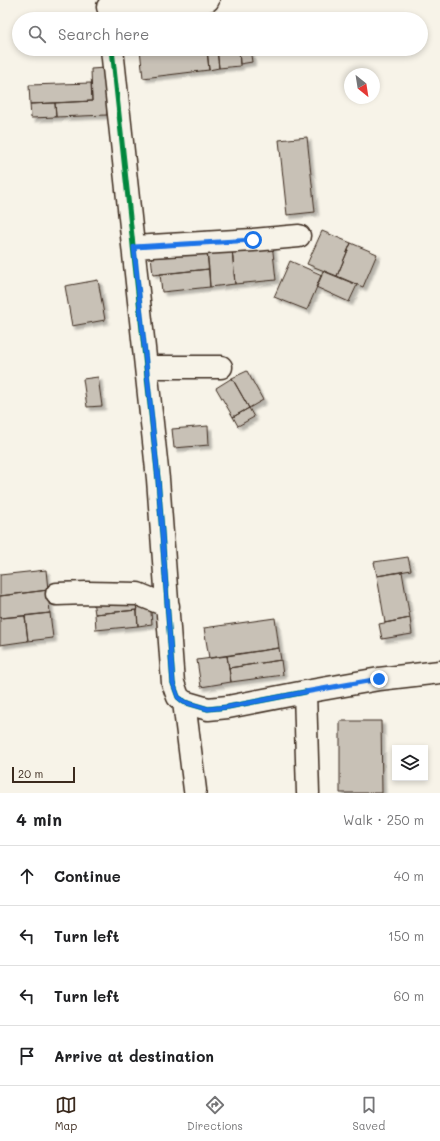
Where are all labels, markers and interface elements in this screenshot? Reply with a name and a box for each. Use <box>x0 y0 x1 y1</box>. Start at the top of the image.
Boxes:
search box <box>12 12 428 56</box>
icon: search <box>26 23 48 45</box>
text: Search here <box>58 24 149 44</box>
north arrow <box>344 68 380 104</box>
route start <box>244 231 262 249</box>
route end <box>370 670 388 688</box>
map controls <box>392 745 428 781</box>
button: layers <box>392 745 428 781</box>
scale bar <box>12 765 75 784</box>
text: 20 m <box>18 766 43 781</box>
text: 4 min <box>16 808 62 830</box>
text: Walk · 250 m <box>343 811 424 828</box>
icon: ahead <box>16 865 38 887</box>
text: Continue <box>54 866 121 886</box>
text: 40 m <box>394 867 424 884</box>
icon: left <box>16 925 38 947</box>
text: Turn left <box>54 926 119 946</box>
text: 150 m <box>388 927 424 944</box>
icon: left <box>16 985 38 1007</box>
text: Turn left <box>54 986 119 1006</box>
text: 60 m <box>394 987 424 1004</box>
icon: arrive <box>16 1045 38 1067</box>
text: Arrive at destination <box>54 1046 214 1066</box>
tab: Map <box>55 1094 77 1133</box>
tab: Directions <box>187 1094 243 1133</box>
tab: Saved <box>352 1094 385 1133</box>

